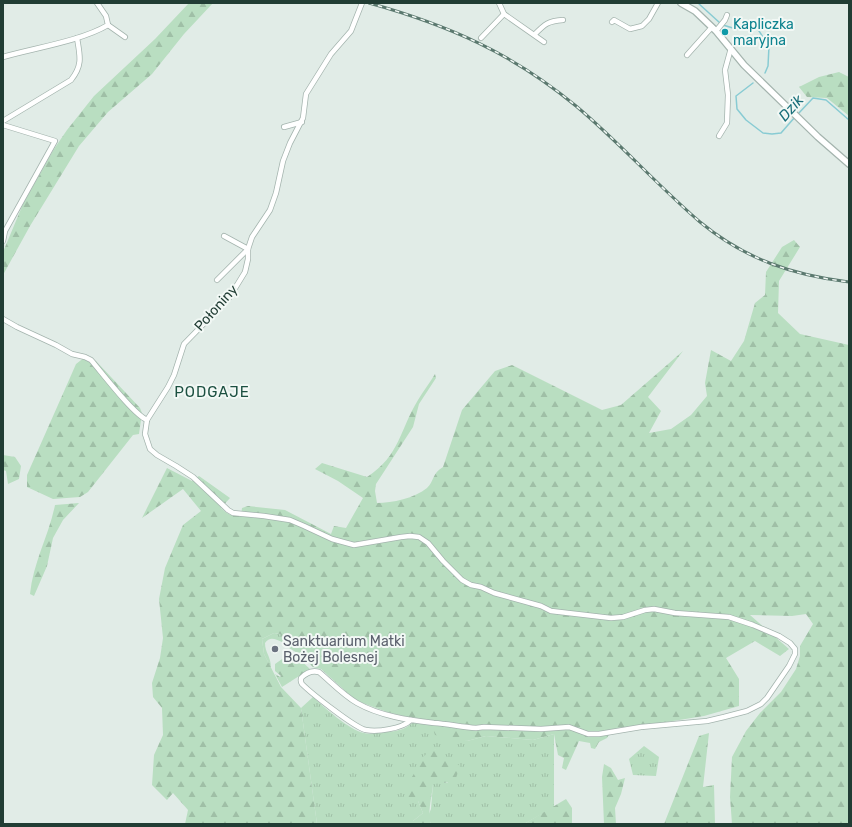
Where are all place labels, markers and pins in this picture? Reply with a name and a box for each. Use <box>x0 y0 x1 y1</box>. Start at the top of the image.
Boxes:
place label: Kapliczka maryjna <box>733 16 794 49</box>
marker: Kapliczka maryjna <box>720 27 730 37</box>
place label: Sanktuarium Matki Bożej Bolesnej <box>283 633 405 666</box>
marker: Sanktuarium Matki Bożej Bolesnej <box>270 644 280 654</box>

